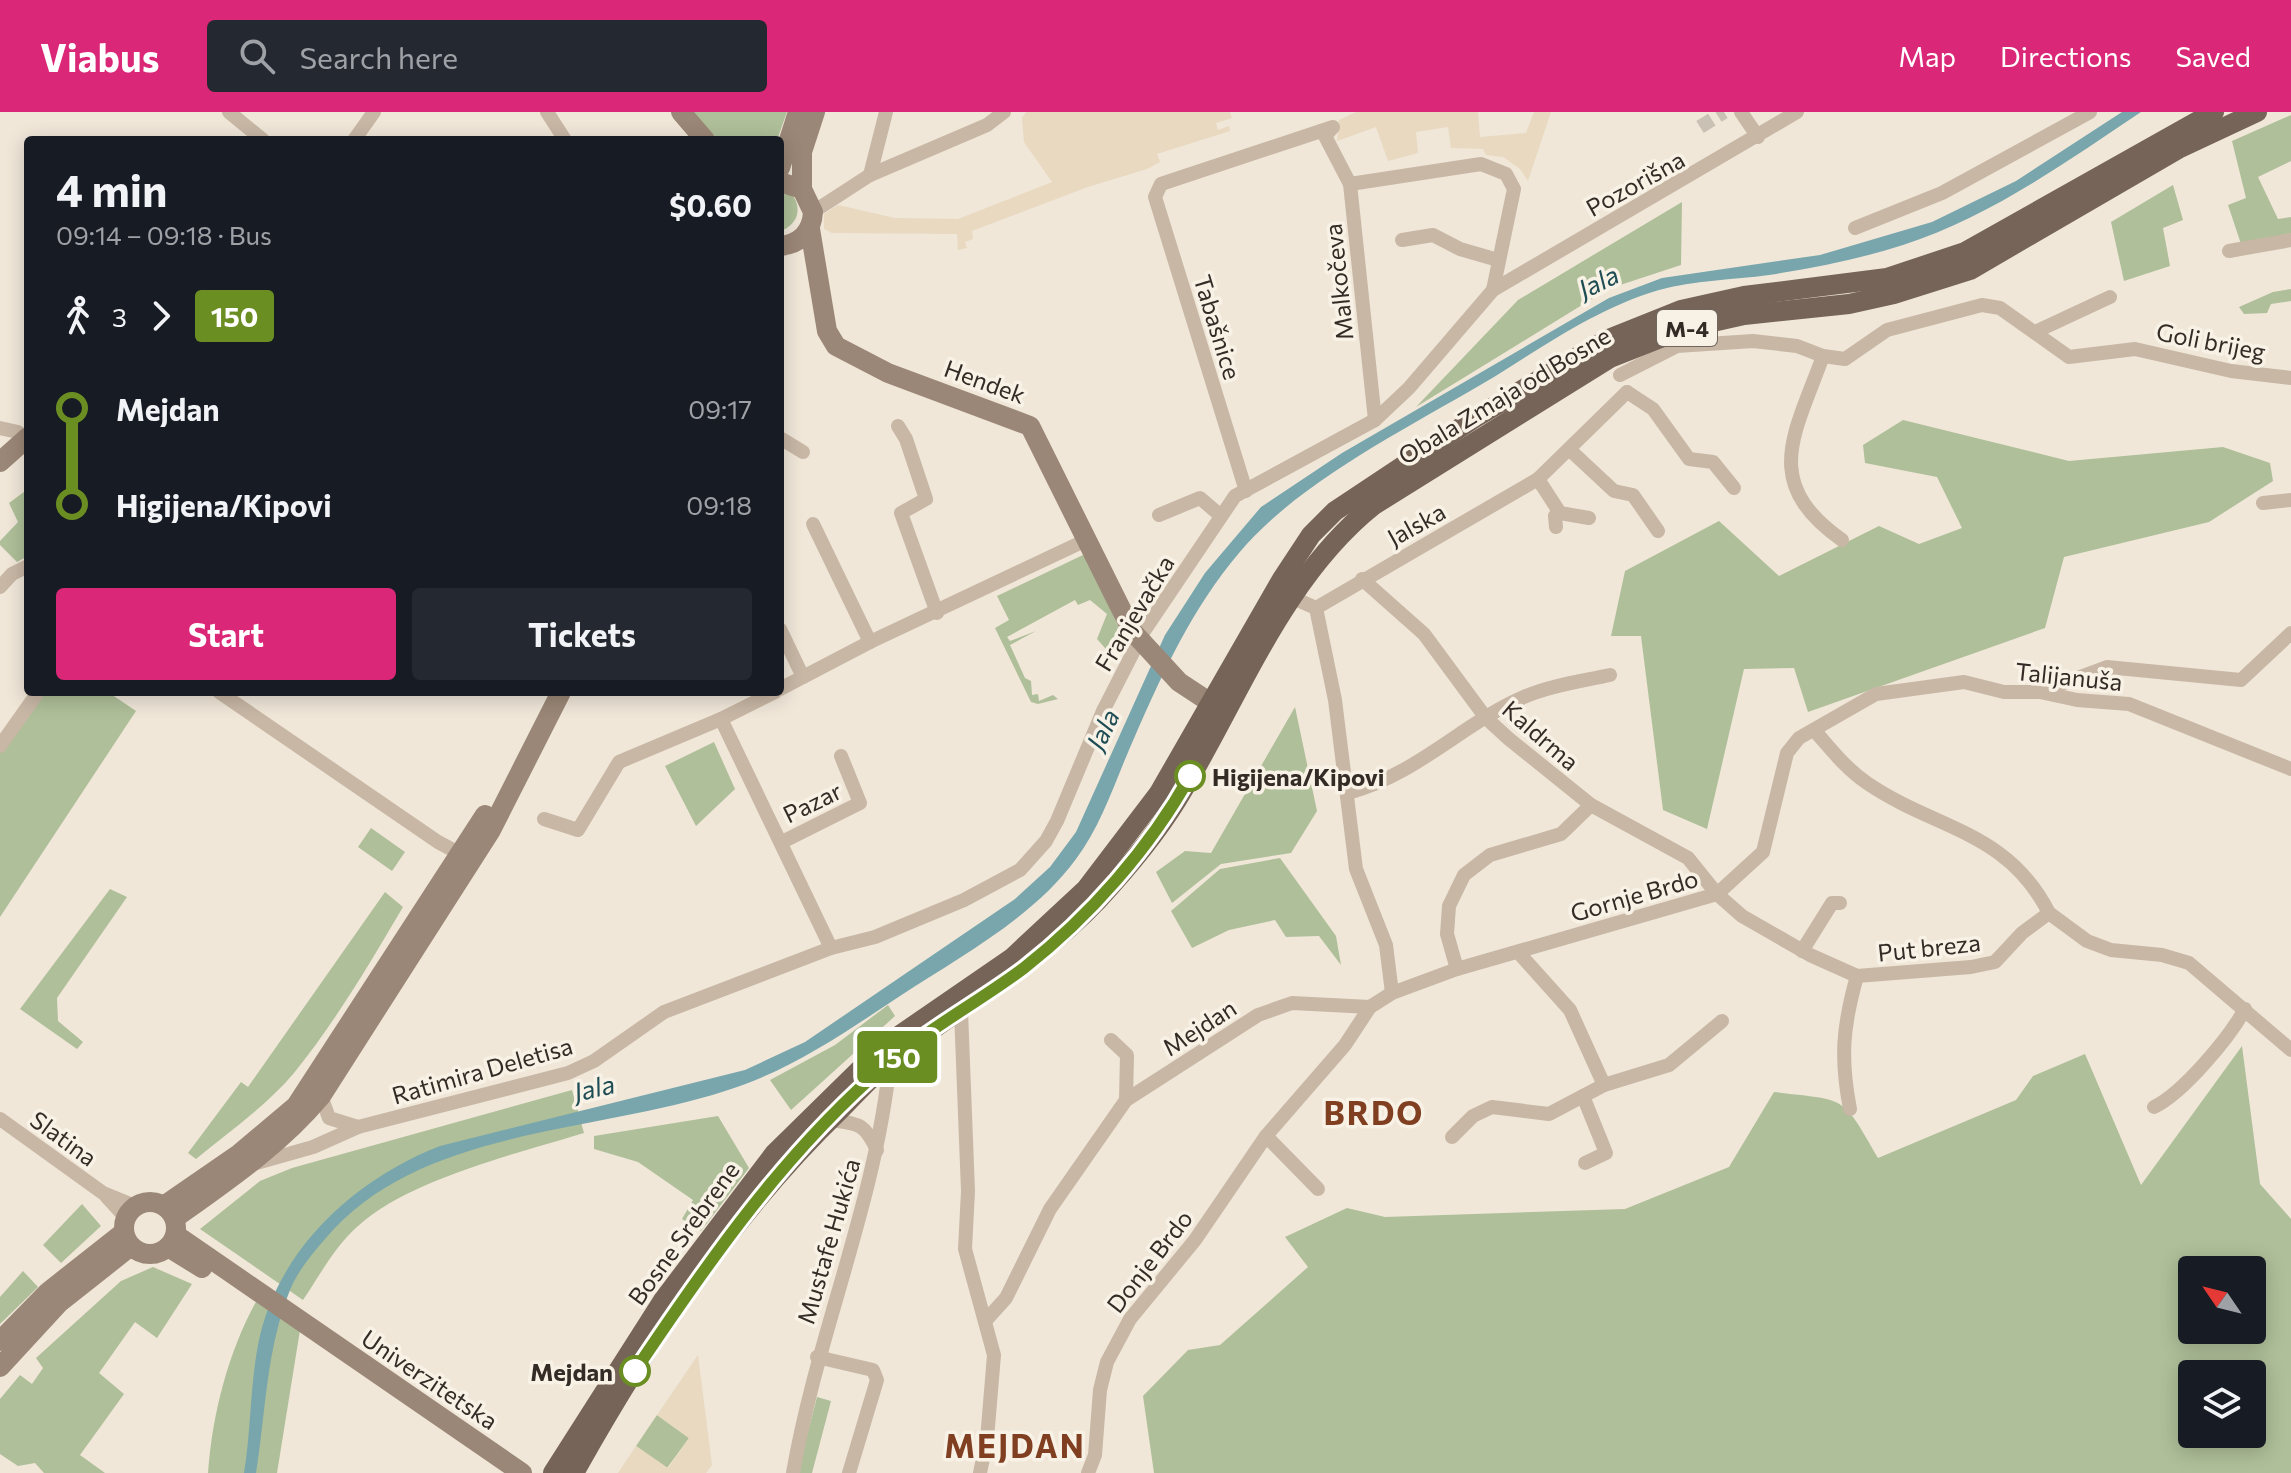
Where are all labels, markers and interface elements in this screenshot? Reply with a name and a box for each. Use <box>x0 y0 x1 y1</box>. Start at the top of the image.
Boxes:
search box <box>207 20 767 92</box>
text: Viabus <box>40 33 159 80</box>
icon: search <box>235 34 279 78</box>
text: Search here <box>299 38 458 75</box>
text: Map <box>1898 39 1956 73</box>
text: Directions <box>2000 39 2131 73</box>
text: Saved <box>2175 39 2251 73</box>
street label: Pozorišna <box>1581 144 1689 222</box>
text: 4 min <box>56 162 168 216</box>
text: $0.60 <box>669 186 752 223</box>
text: 09:14 – 09:18 · Bus <box>56 219 272 250</box>
street label: Malkočeva <box>1317 222 1359 342</box>
water label: Jala <box>1571 258 1623 305</box>
street label: Tabašnice <box>1188 271 1248 383</box>
icon: walk <box>56 294 100 338</box>
icon: forward <box>139 294 183 338</box>
text: 150 <box>211 299 258 333</box>
text: 3 <box>112 301 127 332</box>
road number: M-4 <box>1657 310 1717 346</box>
street label: Goli brijeg <box>2154 316 2268 366</box>
street label: Obala Zmaja od Bosne <box>1393 320 1615 470</box>
street label: Hendek <box>941 353 1029 409</box>
text: Mejdan <box>116 390 220 427</box>
text: 09:17 <box>688 393 752 424</box>
text: Higijena/Kipovi <box>116 486 332 523</box>
text: 09:18 <box>686 489 752 520</box>
street label: Jalska <box>1382 496 1450 552</box>
street label: Franjevačka <box>1088 550 1180 676</box>
button: Start <box>56 588 396 680</box>
button: Tickets <box>412 588 752 680</box>
street label: Talijanuša <box>2014 656 2124 696</box>
street label: Kaldrma <box>1497 694 1585 776</box>
water label: Jala <box>1078 704 1125 756</box>
marker: Higijena/Kipovi <box>1175 761 1205 791</box>
place label: Higijena/Kipovi <box>1212 762 1384 791</box>
street label: Pazar <box>778 775 846 829</box>
street label: Gornje Brdo <box>1567 863 1701 927</box>
street label: Put breza <box>1876 927 1982 967</box>
street label: Mejdan <box>1157 993 1241 1061</box>
street label: Ratimira Deletisa <box>388 1030 576 1110</box>
line badge: 150 <box>851 1031 943 1083</box>
text: 150 <box>873 1040 921 1074</box>
water label: Jala <box>568 1067 618 1107</box>
district label: BRDO <box>1324 1092 1424 1132</box>
street label: Slatina <box>25 1104 103 1172</box>
street label: Mustafe Hukića <box>791 1155 865 1327</box>
street label: Bosne Srebrene <box>621 1156 745 1310</box>
street label: Donje Brdo <box>1100 1204 1198 1318</box>
north arrow <box>2178 1256 2266 1344</box>
map controls <box>2178 1256 2266 1448</box>
street label: Univerzitetska <box>356 1323 504 1435</box>
marker: Mejdan <box>620 1356 650 1386</box>
place label: Mejdan <box>530 1357 613 1386</box>
button: layers <box>2178 1360 2266 1448</box>
district label: MEJDAN <box>944 1425 1086 1465</box>

